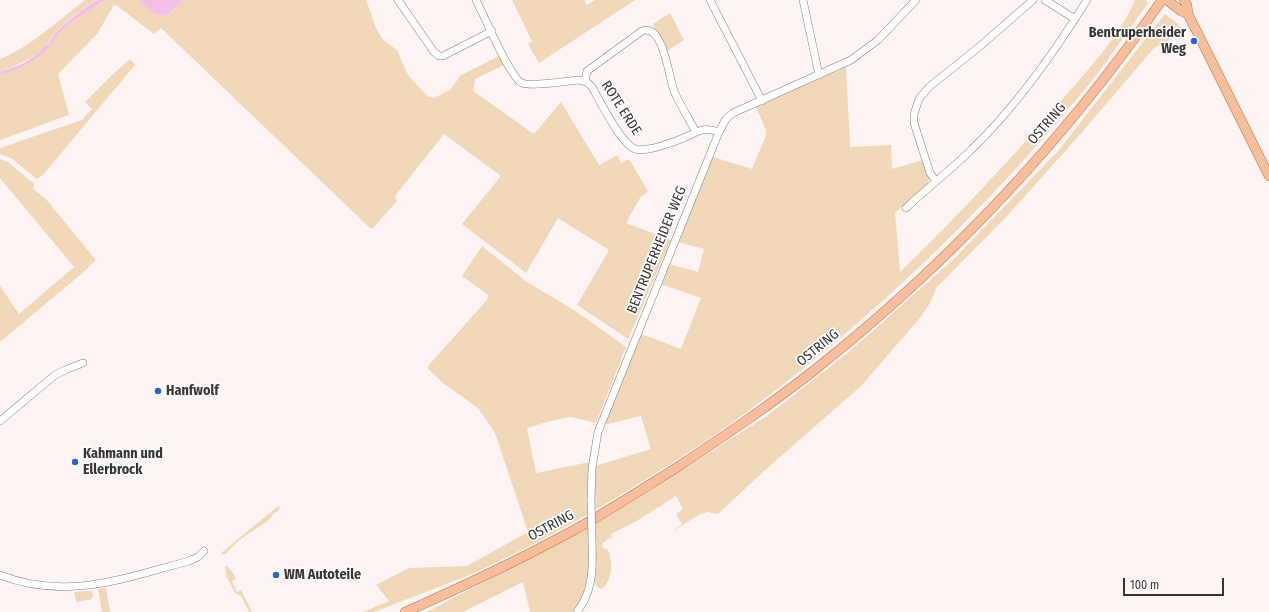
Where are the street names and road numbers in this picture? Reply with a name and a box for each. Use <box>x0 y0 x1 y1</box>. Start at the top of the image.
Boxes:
street label: ROTE ERDE <box>597 78 645 138</box>
street label: OSTRING <box>1024 100 1070 148</box>
street label: BENTRUPERHEIDER WEG <box>624 184 690 316</box>
street label: OSTRING <box>793 326 843 370</box>
street label: OSTRING <box>525 507 577 545</box>

